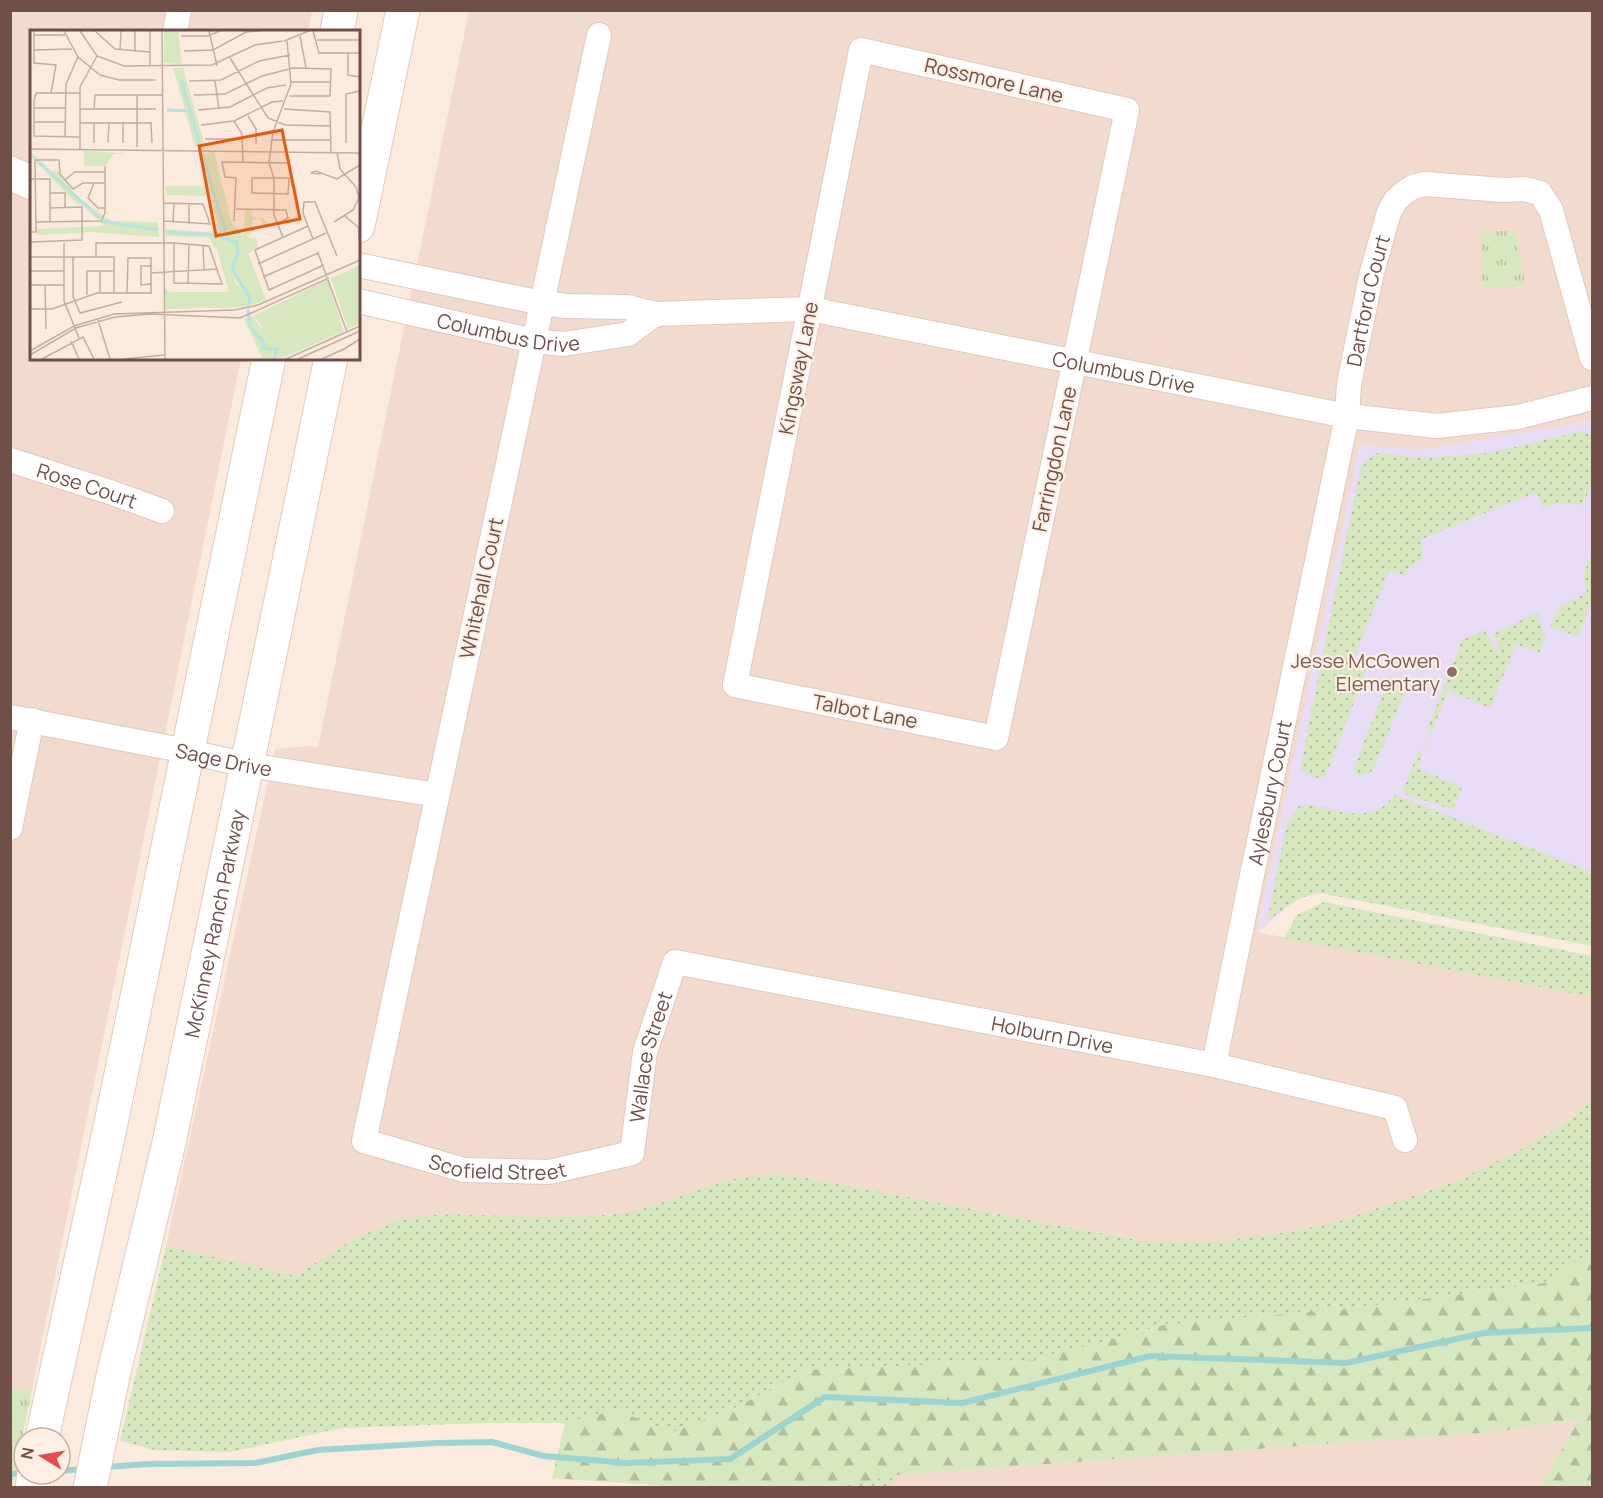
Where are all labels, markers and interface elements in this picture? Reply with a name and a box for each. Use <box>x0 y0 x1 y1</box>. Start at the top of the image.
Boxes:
inset map <box>30 30 360 360</box>
street label: Rossmore Lane <box>922 51 1066 109</box>
street label: Dartford Court <box>1339 231 1395 369</box>
street label: Kingsway Lane <box>772 299 824 437</box>
street label: Columbus Drive <box>435 306 582 358</box>
street label: Columbus Drive <box>1050 344 1197 399</box>
street label: Farringdon Lane <box>1025 384 1083 534</box>
street label: Rose Court <box>34 456 141 514</box>
street label: Whitehall Court <box>453 515 509 661</box>
place label: Jesse McGowen Elementary <box>1291 647 1440 697</box>
marker: Jesse McGowen Elementary <box>1445 665 1459 679</box>
street label: Talbot Lane <box>810 688 920 734</box>
street label: Aylesbury Court <box>1241 717 1297 868</box>
street label: Sage Drive <box>173 736 274 782</box>
street label: McKinney Ranch Parkway <box>178 807 251 1040</box>
street label: Wallace Street <box>623 987 678 1124</box>
street label: Holburn Drive <box>989 1009 1116 1059</box>
street label: Scofield Street <box>426 1147 569 1186</box>
north arrow <box>12 1426 72 1486</box>
text: N <box>15 1445 39 1461</box>

